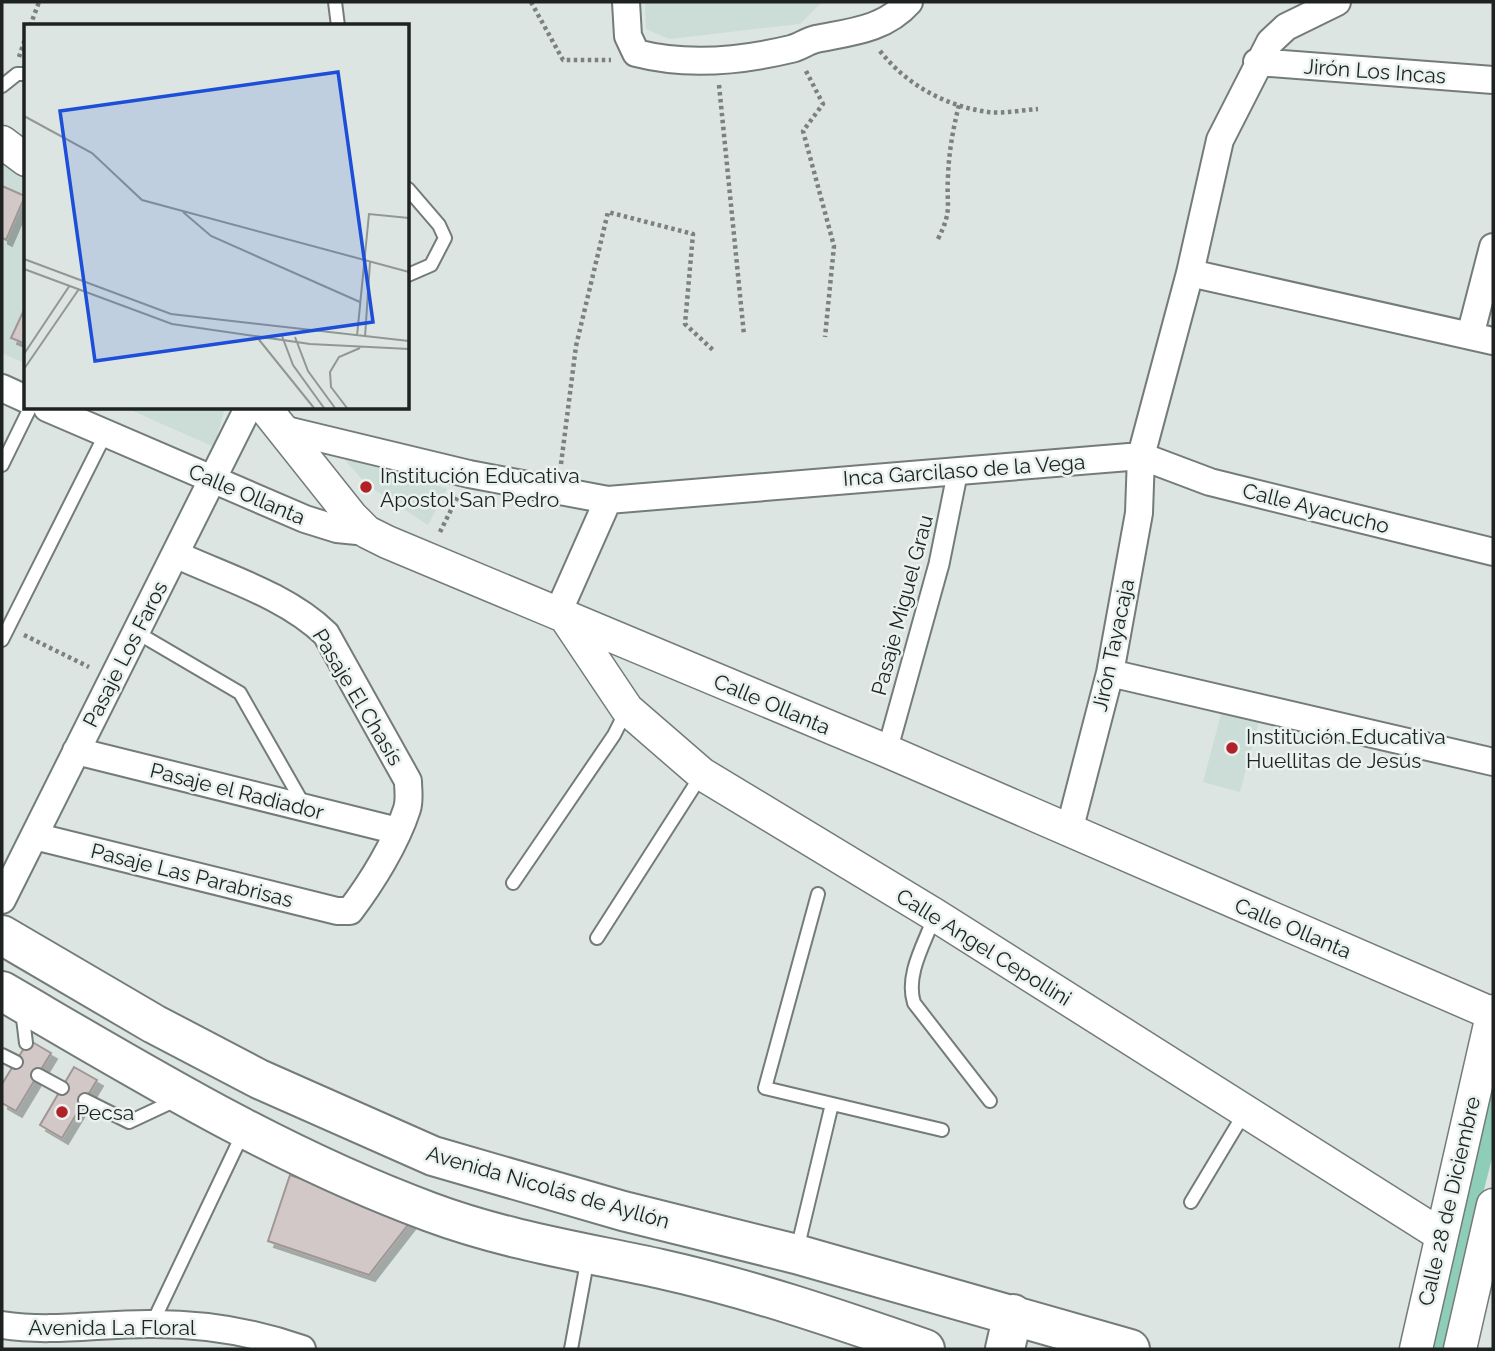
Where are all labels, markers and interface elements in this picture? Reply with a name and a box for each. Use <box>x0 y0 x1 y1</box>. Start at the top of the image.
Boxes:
inset map <box>24 24 410 410</box>
street label: Jirón Los Incas <box>1303 54 1447 88</box>
street label: Inca Garcilaso de la Vega <box>842 449 1086 491</box>
street label: Calle Ollanta <box>185 458 309 530</box>
place label: Institución Educativa Apostol San Pedro <box>380 463 580 512</box>
street label: Calle Ayacucho <box>1240 478 1392 538</box>
marker: Institución Educativa Apostol San Pedro <box>358 479 374 495</box>
street label: Pasaje Miguel Grau <box>866 512 938 698</box>
street label: Pasaje Los Faros <box>77 577 173 731</box>
street label: Jirón Tayacaja <box>1087 577 1139 713</box>
street label: Pasaje El Chasís <box>307 624 409 770</box>
street label: Calle Ollanta <box>710 668 834 740</box>
place label: Institución Educativa Huellitas de Jesús <box>1246 724 1446 773</box>
marker: Institución Educativa Huellitas de Jesús <box>1224 740 1240 756</box>
street label: Pasaje el Radiador <box>148 757 327 825</box>
street label: Pasaje Las Parabrisas <box>88 838 296 912</box>
street label: Calle Angel Cepollini <box>892 883 1076 1011</box>
street label: Calle Ollanta <box>1231 892 1355 964</box>
street label: Calle 28 de Diciembre <box>1413 1094 1485 1308</box>
place label: Pecsa <box>76 1100 134 1125</box>
marker: Pecsa <box>54 1104 70 1120</box>
street label: Avenida Nicolás de Ayllón <box>424 1140 672 1234</box>
street label: Avenida La Floral <box>28 1315 196 1340</box>

